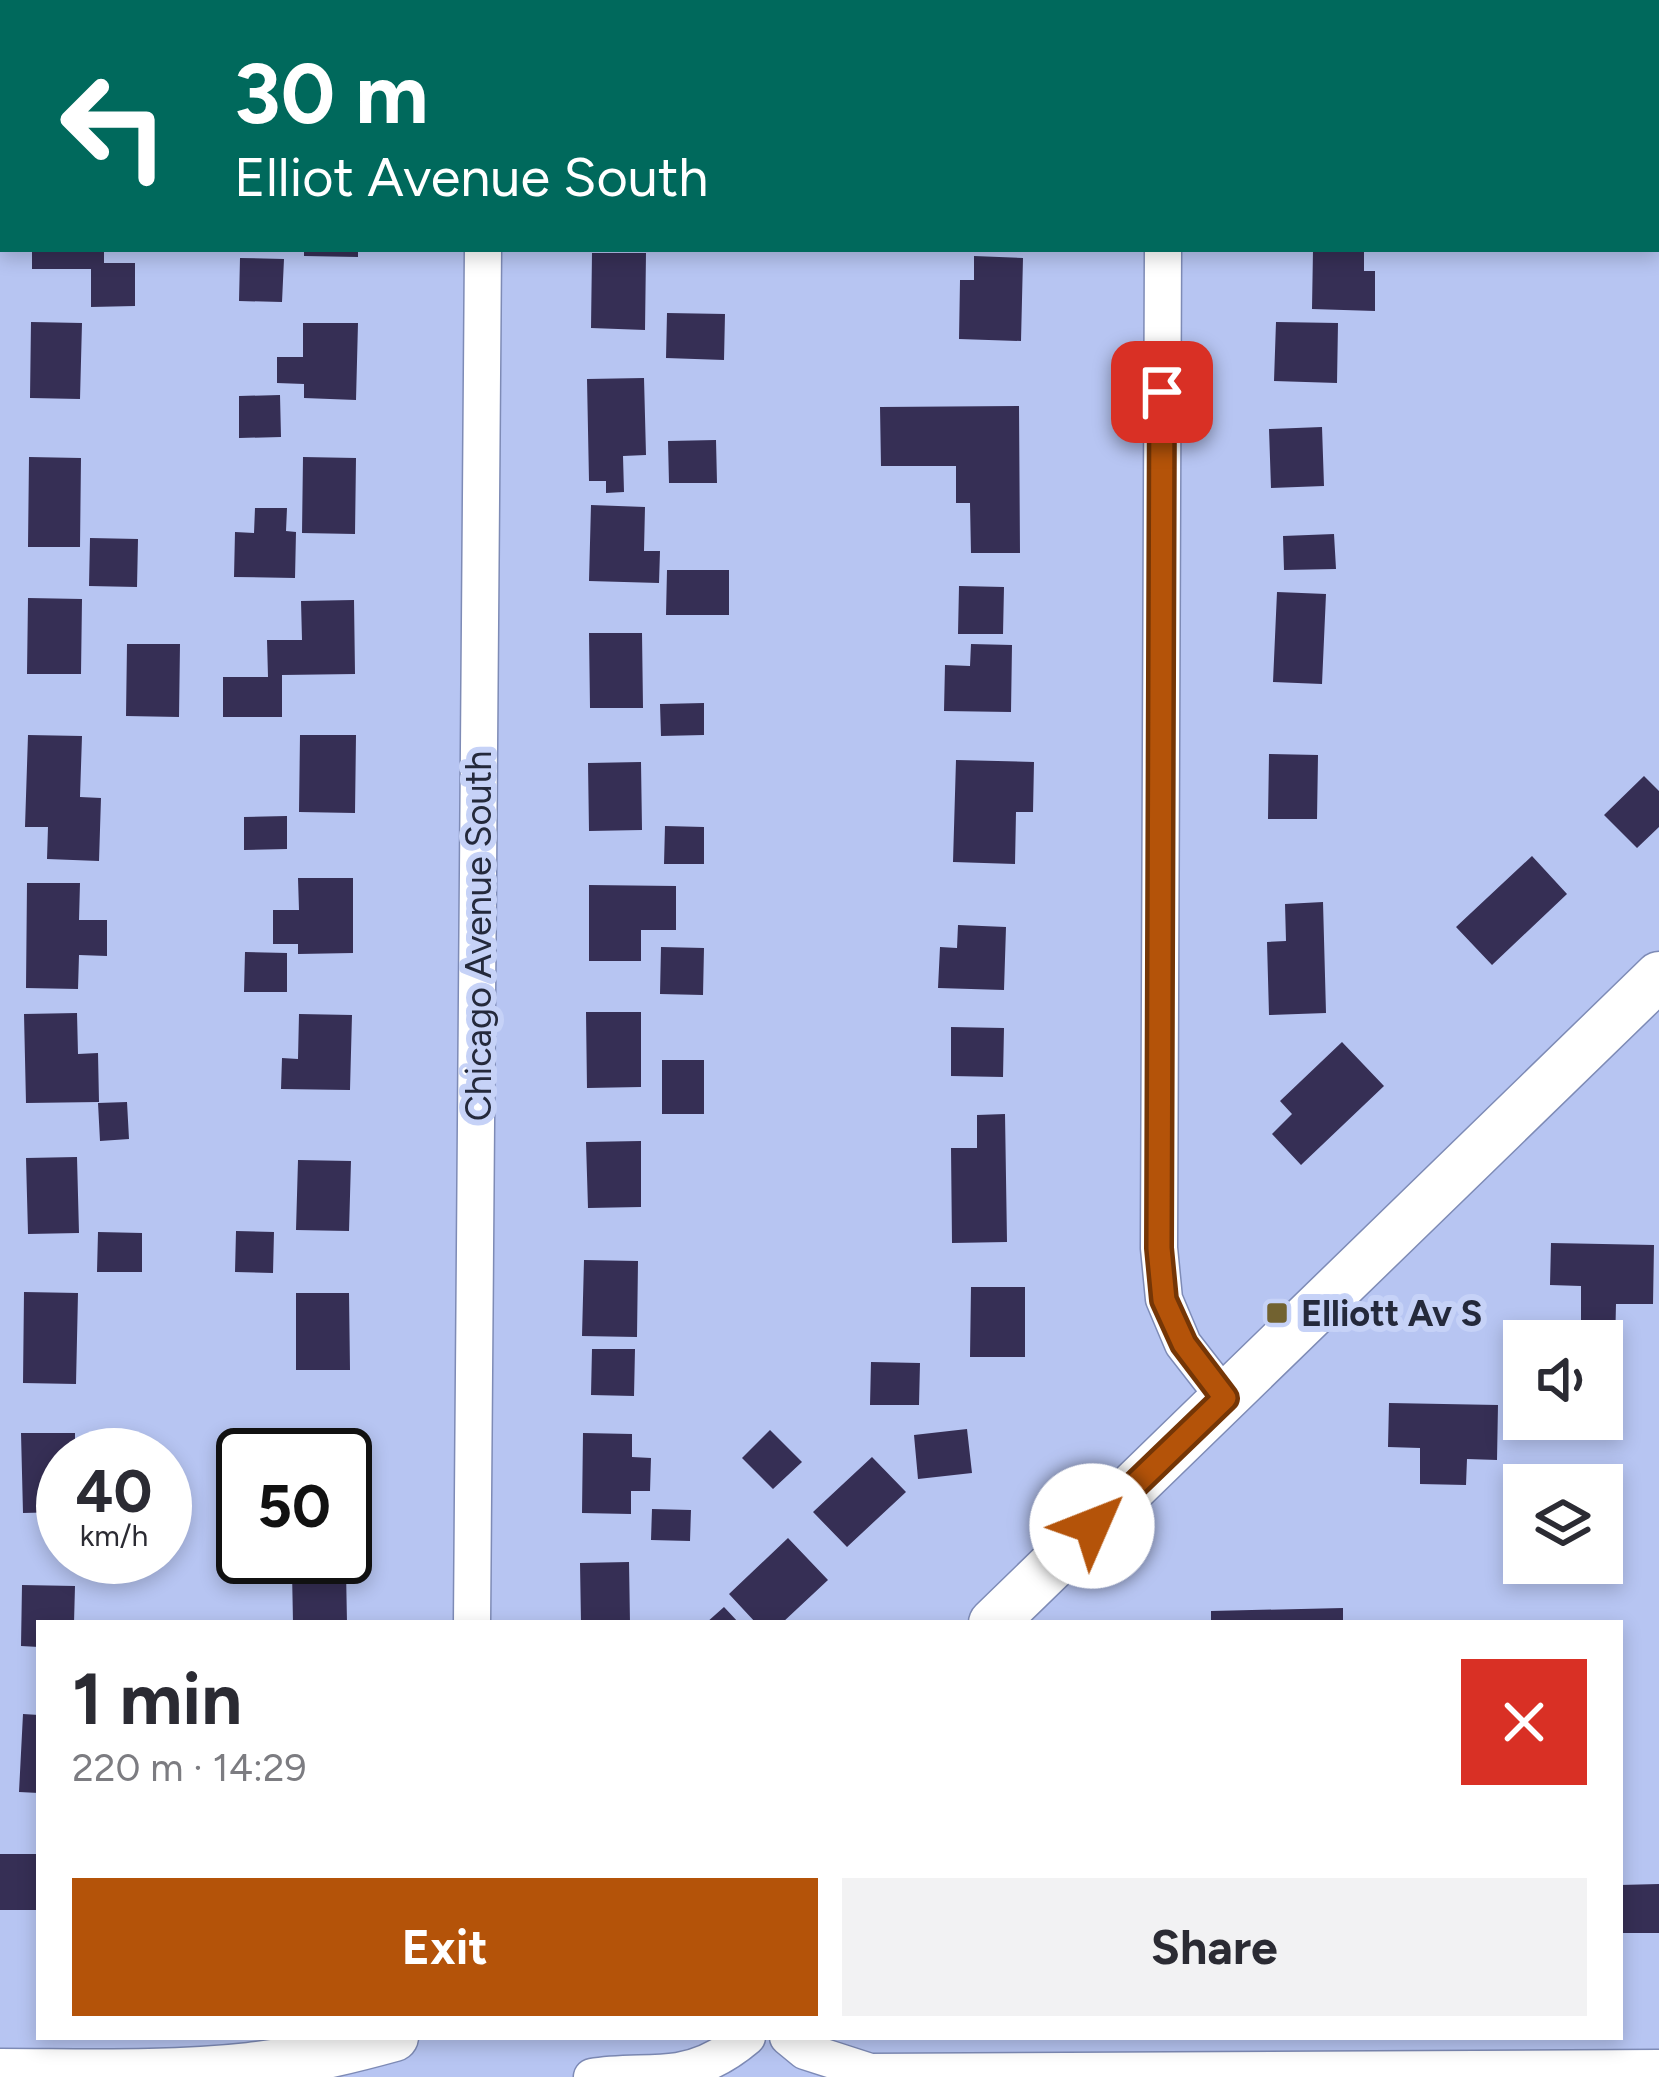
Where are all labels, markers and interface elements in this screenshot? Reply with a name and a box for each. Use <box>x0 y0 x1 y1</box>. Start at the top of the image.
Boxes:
text: 30 m <box>234 43 428 144</box>
icon: left <box>36 48 192 204</box>
text: Elliot Avenue South <box>234 145 708 210</box>
pin <box>1111 341 1213 443</box>
icon: arrive <box>1129 359 1195 425</box>
street label: Chicago Avenue South <box>457 751 500 1121</box>
place label: Elliott Av S <box>1301 1292 1482 1335</box>
marker: Elliott Av S <box>1264 1300 1290 1326</box>
map controls <box>1503 1320 1623 1584</box>
button: sound <box>1503 1320 1623 1440</box>
speed limit sign: 50 <box>216 1428 372 1584</box>
text: 40 <box>76 1455 152 1527</box>
position arrow <box>1029 1463 1155 1589</box>
button: layers <box>1503 1464 1623 1584</box>
text: km/h <box>80 1517 148 1554</box>
text: 1 min <box>72 1656 242 1742</box>
button: close <box>1461 1659 1587 1785</box>
text: 220 m · 14:29 <box>72 1744 307 1791</box>
button: Exit <box>72 1878 818 2016</box>
button: Share <box>842 1878 1587 2016</box>

